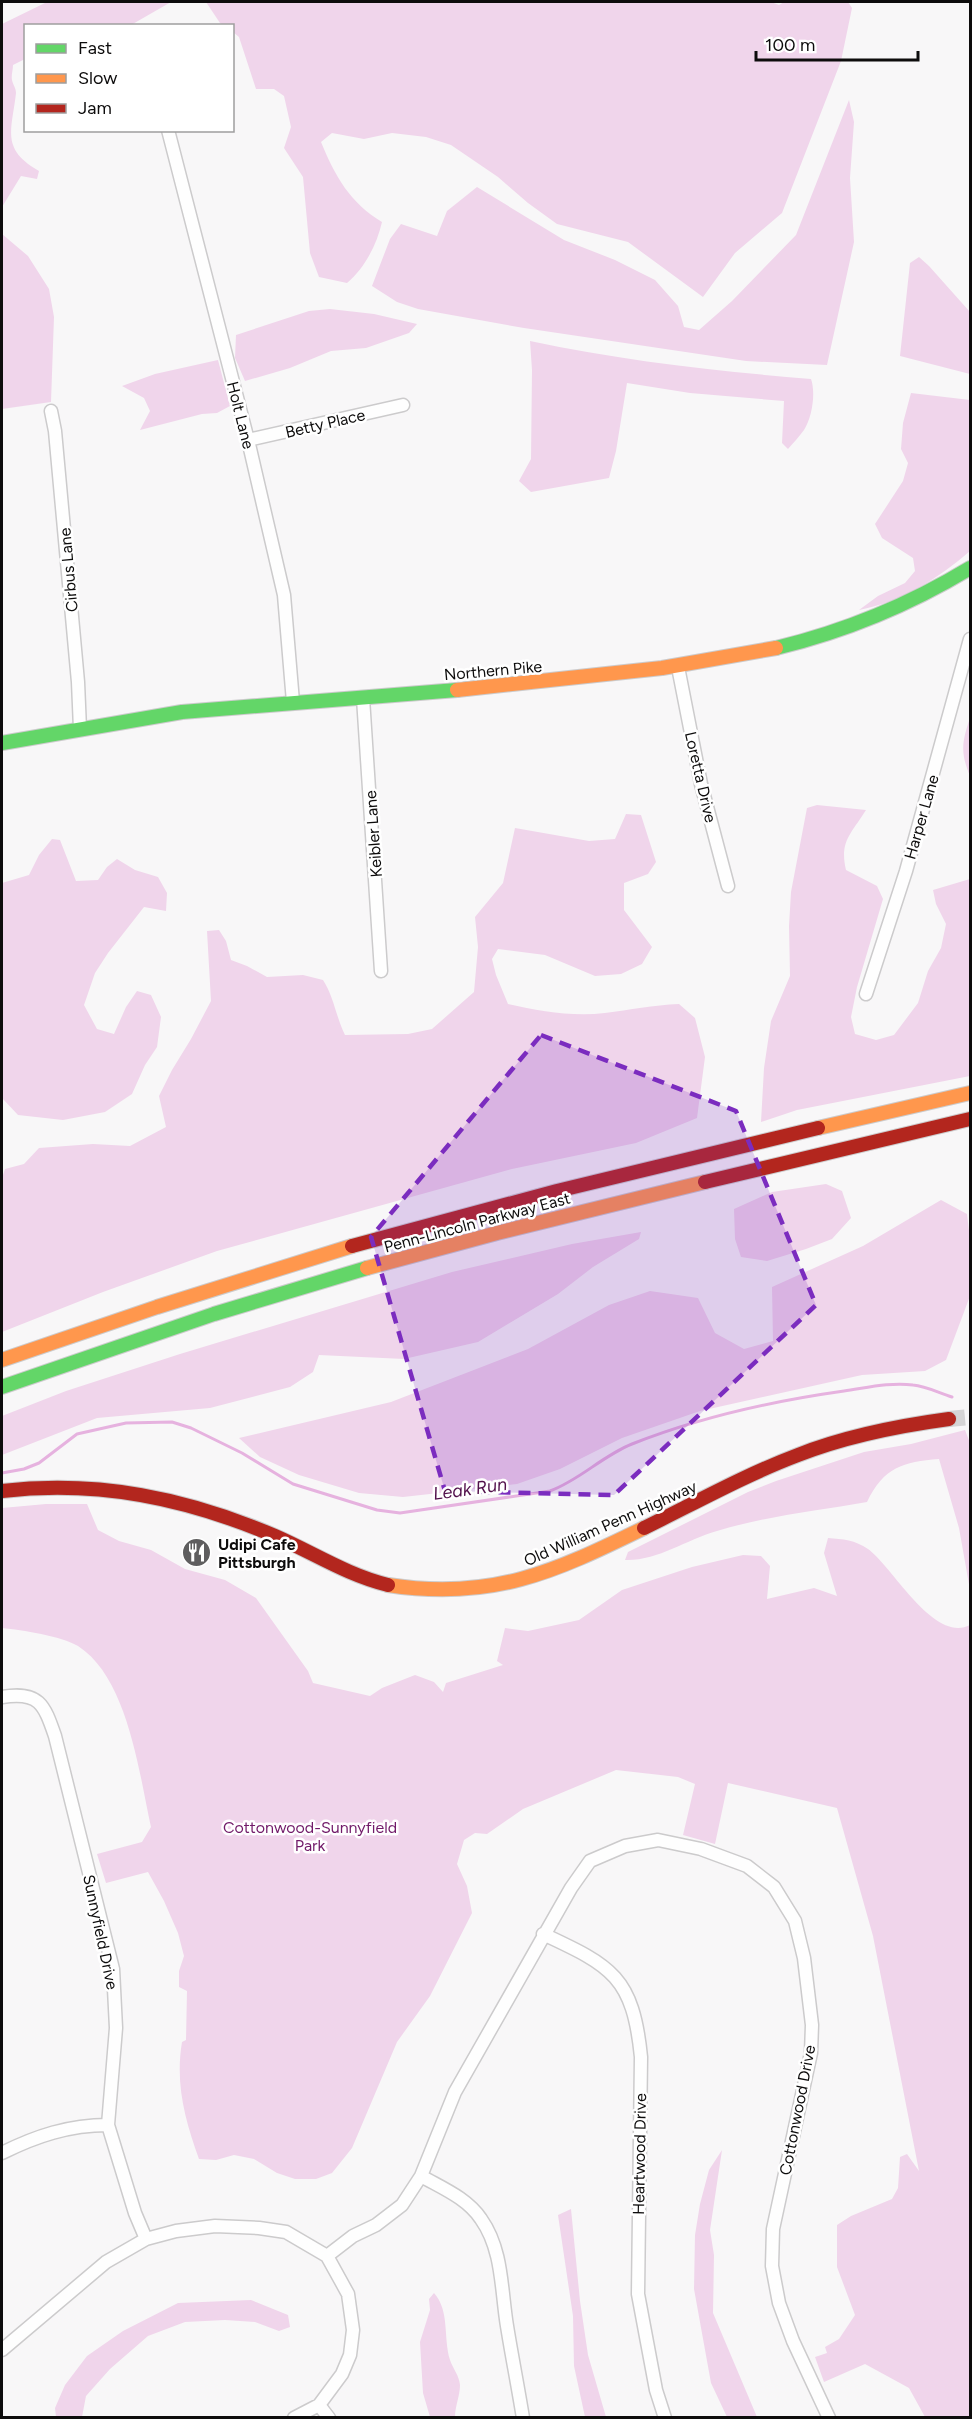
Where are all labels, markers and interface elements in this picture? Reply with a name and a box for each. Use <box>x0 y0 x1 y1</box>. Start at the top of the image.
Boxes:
legend <box>24 24 234 132</box>
scale bar <box>756 24 918 62</box>
text: 100 m <box>765 34 815 56</box>
text: Fast <box>78 37 112 59</box>
text: Slow <box>78 67 117 89</box>
text: Jam <box>78 97 112 119</box>
street label: Holt Lane <box>223 379 258 451</box>
street label: Betty Place <box>283 405 367 442</box>
street label: Cirbus Lane <box>55 527 82 613</box>
street label: Northern Pike <box>443 657 543 684</box>
street label: Loretta Drive <box>681 730 720 825</box>
street label: Harper Lane <box>900 772 943 862</box>
street label: Keibler Lane <box>361 790 386 878</box>
street label: Penn-Lincoln Parkway East <box>382 1188 572 1257</box>
water label: Leak Run <box>432 1473 508 1505</box>
street label: Old William Penn Highway <box>521 1476 700 1570</box>
place label: Udipi Cafe Pittsburgh <box>218 1535 296 1572</box>
restaurant icon: Udipi Cafe Pittsburgh <box>181 1537 213 1569</box>
park label: Cottonwood-Sunnyfield Park <box>223 1818 397 1855</box>
street label: Sunnyfield Drive <box>79 1873 122 1992</box>
street label: Cottonwood Drive <box>776 2043 819 2177</box>
street label: Heartwood Drive <box>629 2093 650 2215</box>

